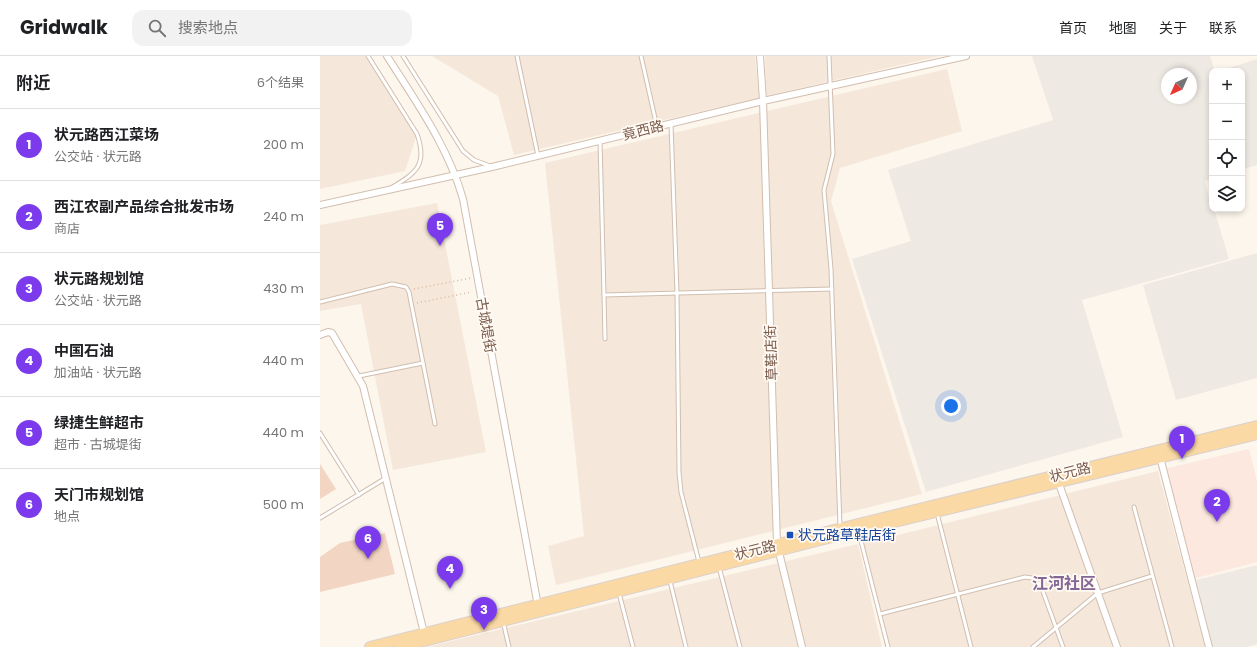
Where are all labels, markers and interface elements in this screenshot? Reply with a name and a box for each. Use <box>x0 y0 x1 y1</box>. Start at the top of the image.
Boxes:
search box <box>132 10 412 46</box>
text: Gridwalk <box>20 14 108 41</box>
icon: search <box>146 17 168 39</box>
text: 搜索地点 <box>178 17 238 38</box>
text: 首页 <box>1059 18 1087 38</box>
text: 地图 <box>1109 18 1137 38</box>
text: 关于 <box>1159 18 1187 38</box>
text: 联系 <box>1209 18 1237 38</box>
north arrow <box>1161 68 1197 104</box>
map controls <box>1209 68 1245 212</box>
button: + <box>1209 68 1245 104</box>
text: 附近 <box>16 71 50 95</box>
text: 6个结果 <box>257 73 304 92</box>
button: − <box>1209 104 1245 140</box>
street label: 竟西路 <box>620 115 666 145</box>
text: 状元路西江菜场 <box>54 124 159 145</box>
text: 1 <box>27 135 31 154</box>
text: 200 m <box>263 135 304 154</box>
button: locate <box>1209 140 1245 176</box>
text: 公交站 · 状元路 <box>54 147 142 166</box>
button: layers <box>1209 176 1245 212</box>
text: 西江农副产品综合批发市场 <box>54 196 234 217</box>
text: 2 <box>25 207 33 226</box>
text: 240 m <box>263 207 304 226</box>
pin: 5 <box>427 213 453 246</box>
text: 商店 <box>54 219 80 238</box>
text: 状元路规划馆 <box>54 268 144 289</box>
text: 3 <box>25 279 33 298</box>
text: 430 m <box>263 279 304 298</box>
text: 公交站 · 状元路 <box>54 291 142 310</box>
street label: 古城堤街 <box>471 296 501 354</box>
street label: 草鞋店街 <box>760 325 782 381</box>
text: 中国石油 <box>54 340 114 361</box>
text: 4 <box>25 351 33 370</box>
text: 440 m <box>263 351 304 370</box>
text: 加油站 · 状元路 <box>54 363 142 382</box>
your location <box>941 396 961 416</box>
text: 绿捷生鲜超市 <box>54 412 144 433</box>
text: 5 <box>25 423 33 442</box>
text: 440 m <box>263 423 304 442</box>
pin: 1 <box>1169 426 1195 459</box>
text: 超市 · 古城堤街 <box>54 435 142 454</box>
street label: 状元路 <box>1047 457 1093 487</box>
text: 天门市规划馆 <box>54 484 144 505</box>
pin: 2 <box>1204 489 1230 522</box>
text: 6 <box>25 495 33 514</box>
text: 500 m <box>263 495 304 514</box>
text: 地点 <box>54 507 80 526</box>
place label: 状元路草鞋店街 <box>798 525 896 545</box>
pin: 6 <box>355 526 381 559</box>
marker: 状元路草鞋店街 <box>785 530 795 540</box>
street label: 状元路 <box>732 535 778 565</box>
pin: 4 <box>437 556 463 589</box>
district label: 江河社区 <box>1032 572 1096 595</box>
pin: 3 <box>471 597 497 630</box>

